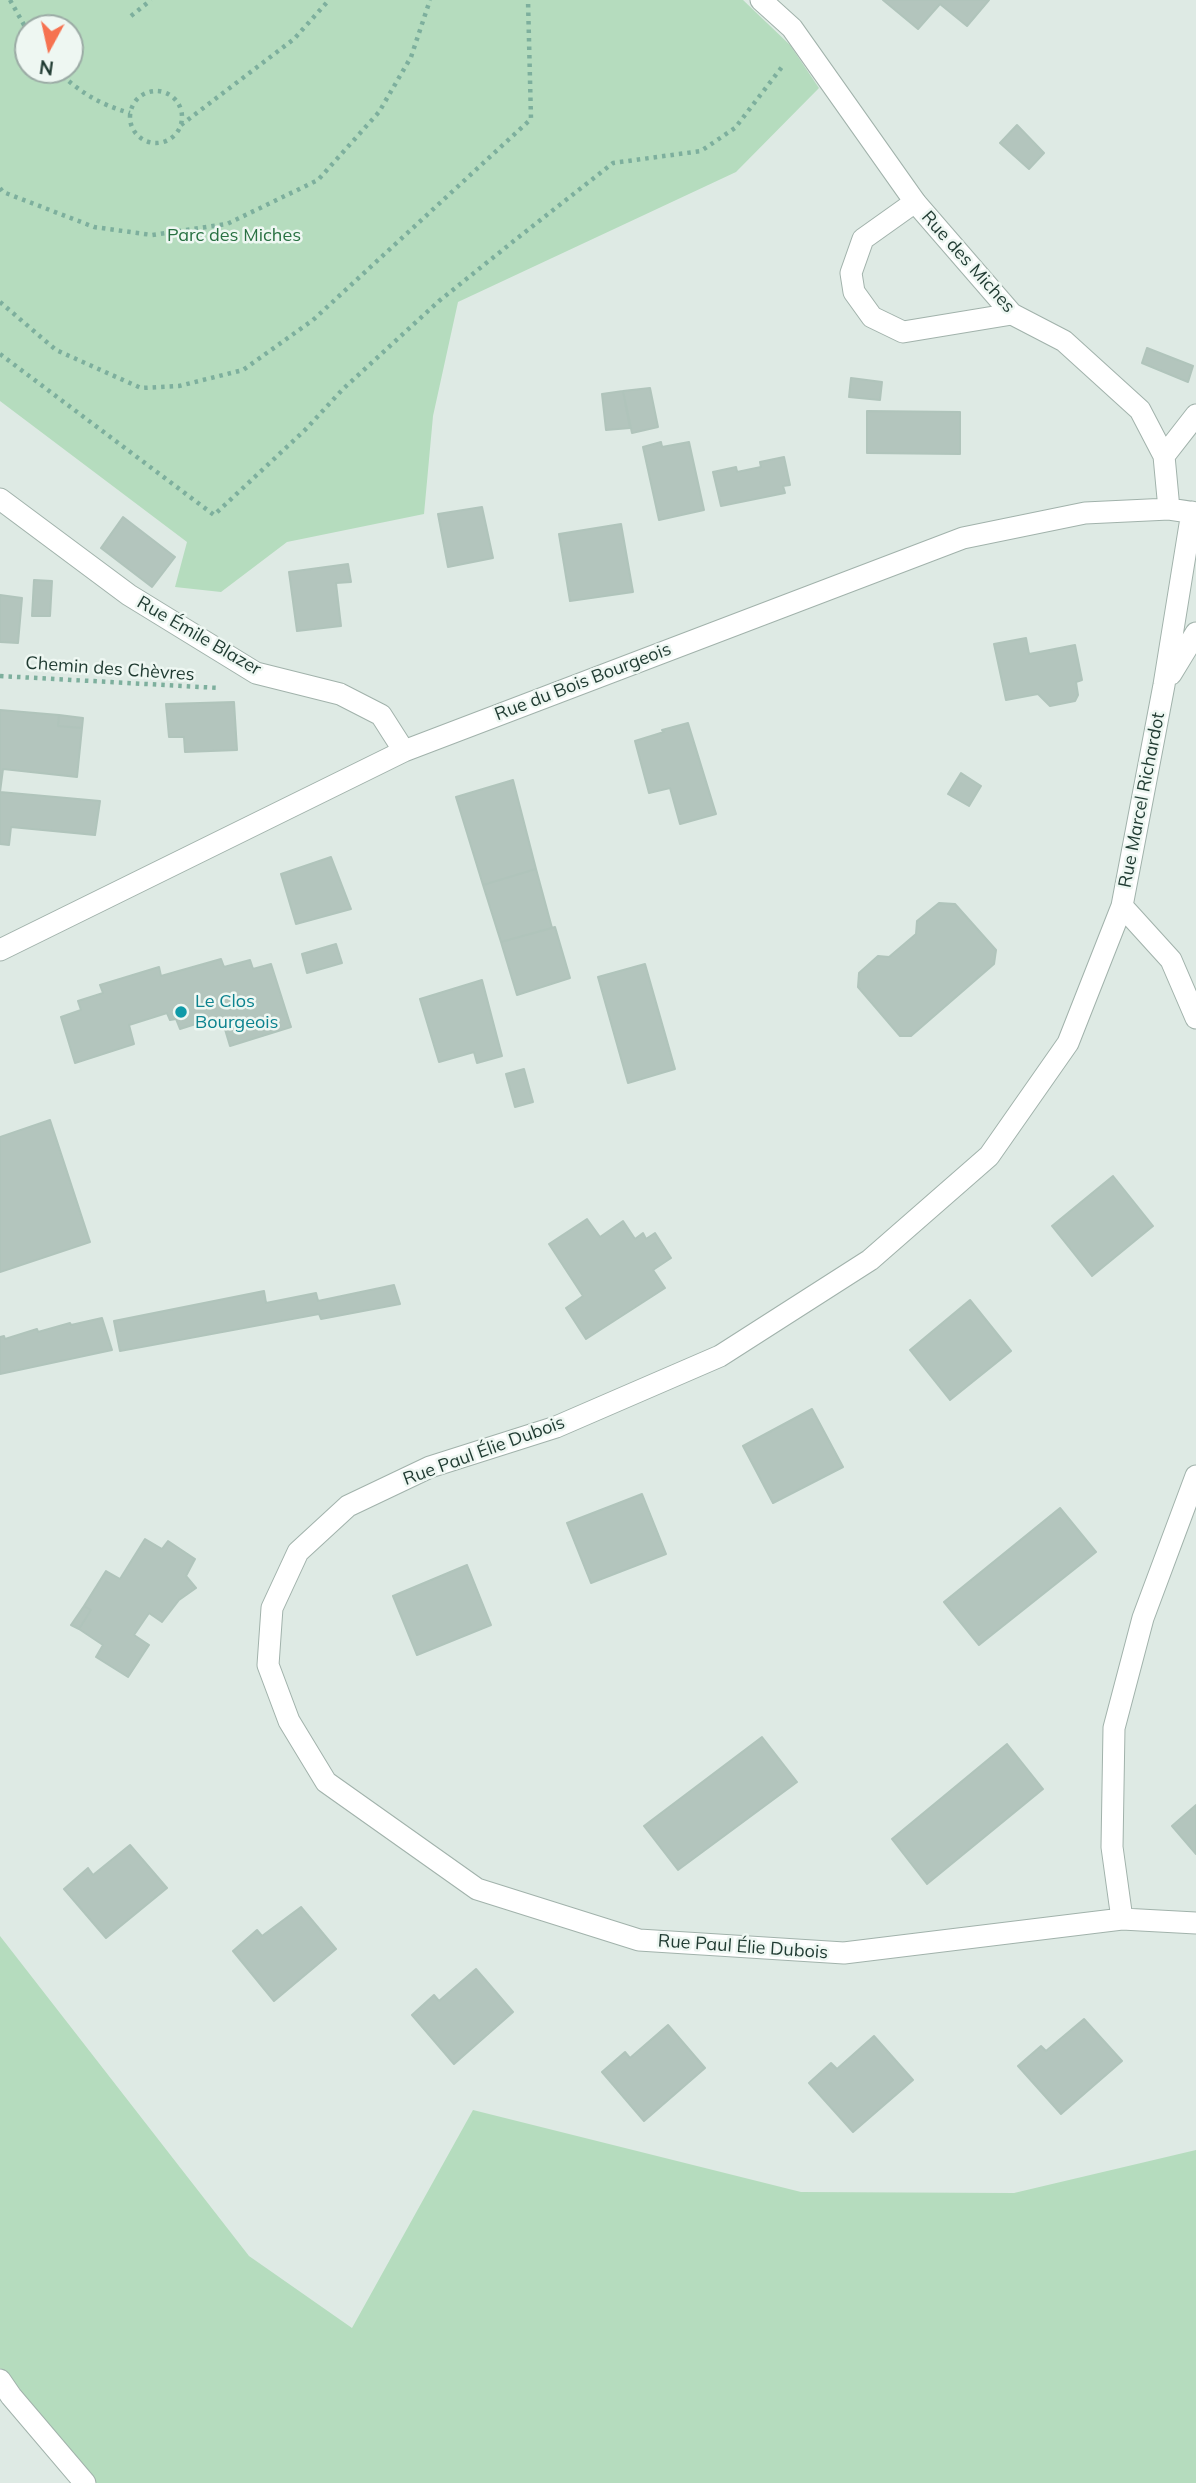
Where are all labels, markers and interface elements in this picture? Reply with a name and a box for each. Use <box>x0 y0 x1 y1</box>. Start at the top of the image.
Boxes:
north arrow <box>14 14 84 84</box>
text: N <box>38 55 55 81</box>
street label: Rue des Miches <box>917 207 1019 317</box>
park label: Parc des Miches <box>167 225 301 247</box>
street label: Rue Émile Blazer <box>133 592 265 680</box>
street label: Rue du Bois Bourgeois <box>492 638 674 726</box>
street label: Chemin des Chèvres <box>25 652 195 686</box>
street label: Rue Marcel Richardot <box>1114 710 1170 890</box>
place label: Le Clos Bourgeois <box>195 991 278 1034</box>
marker: Le Clos Bourgeois <box>173 1004 189 1020</box>
street label: Rue Paul Élie Dubois <box>400 1412 568 1490</box>
street label: Rue Paul Élie Dubois <box>657 1930 829 1964</box>

